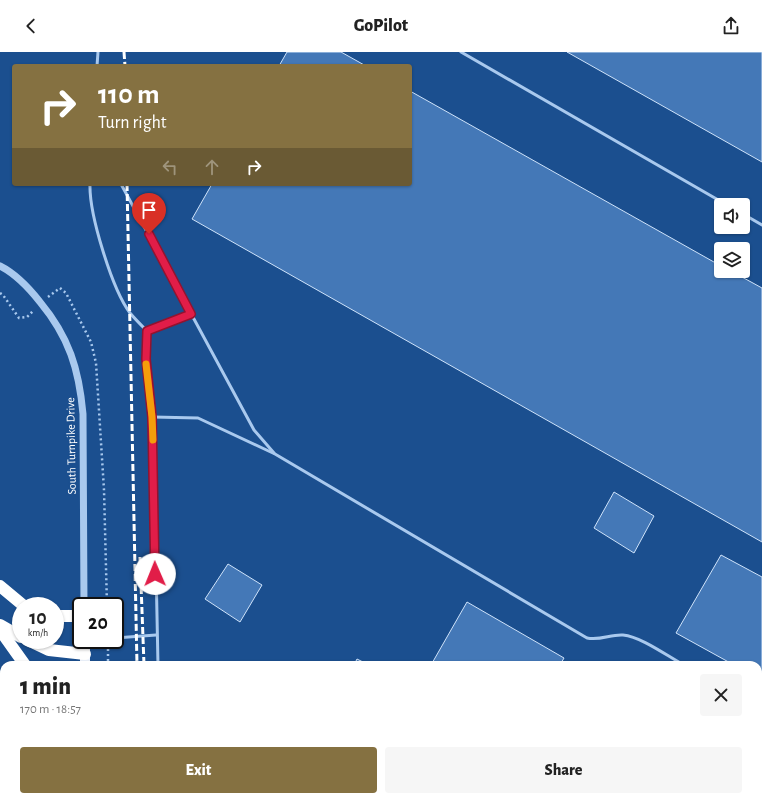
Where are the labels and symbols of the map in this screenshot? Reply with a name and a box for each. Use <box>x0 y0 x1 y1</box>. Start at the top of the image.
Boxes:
pin <box>132 193 166 234</box>
street label: South Turnpike Drive <box>64 397 78 495</box>
position arrow <box>134 553 176 595</box>
speed limit sign: 20 <box>72 597 124 649</box>

